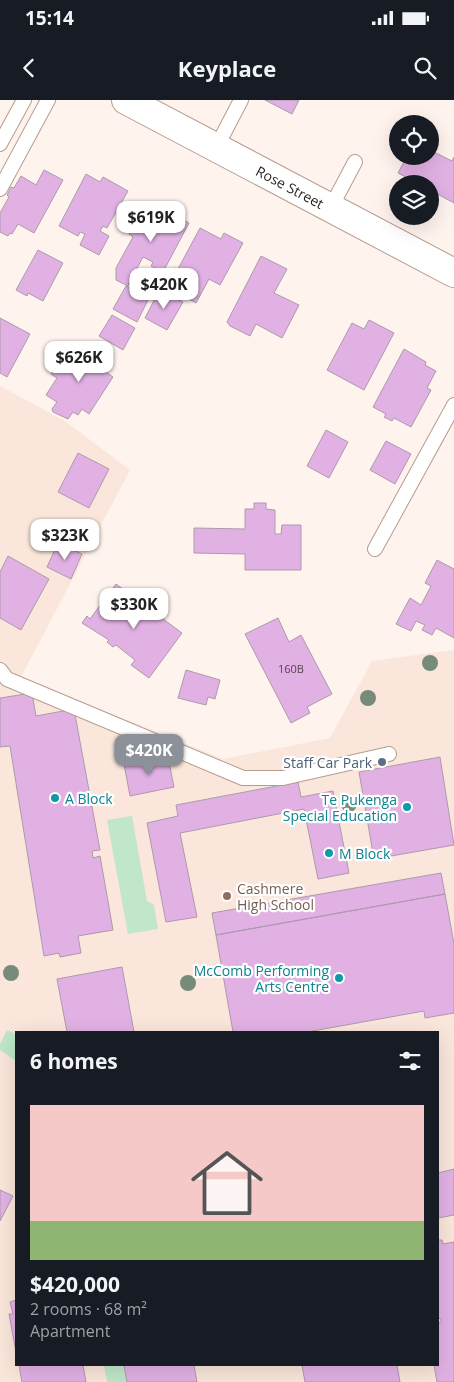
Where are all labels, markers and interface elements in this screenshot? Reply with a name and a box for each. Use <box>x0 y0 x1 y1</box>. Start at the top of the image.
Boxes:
text: 15:14 <box>25 5 74 31</box>
text: Keyplace <box>178 53 276 83</box>
icon: back <box>15 54 43 82</box>
icon: search <box>411 54 439 82</box>
map controls <box>389 115 439 225</box>
button: locate <box>389 115 439 165</box>
street label: Rose Street <box>253 161 327 213</box>
button: layers <box>389 175 439 225</box>
pin: $619K <box>116 200 186 243</box>
text: $619K <box>127 206 175 228</box>
pin: $420K <box>129 268 199 310</box>
text: $420K <box>140 273 188 295</box>
pin: $626K <box>44 340 114 383</box>
text: $626K <box>55 346 103 368</box>
pin: $323K <box>30 518 100 561</box>
text: $323K <box>41 524 89 546</box>
pin: $330K <box>99 588 169 630</box>
text: $330K <box>110 593 158 615</box>
house number: 160B <box>278 661 304 676</box>
pin: $420K <box>114 734 184 776</box>
text: $420K <box>125 739 173 761</box>
place label: Staff Car Park <box>283 753 373 772</box>
marker: Staff Car Park <box>376 756 388 768</box>
place label: A Block <box>65 789 113 808</box>
place label: Te Pukenga Special Education <box>283 790 397 825</box>
marker: A Block <box>49 792 61 804</box>
marker: Te Pukenga Special Education <box>401 801 413 813</box>
place label: M Block <box>339 844 391 863</box>
marker: M Block <box>323 847 335 859</box>
place label: Cashmere High School <box>237 879 314 914</box>
marker: Cashmere High School <box>221 890 233 902</box>
place label: McComb Performing Arts Centre <box>194 961 329 996</box>
marker: McComb Performing Arts Centre <box>333 972 345 984</box>
text: 6 homes <box>30 1047 118 1075</box>
icon: filters <box>396 1047 424 1075</box>
icon: home <box>182 1138 272 1228</box>
text: $420,000 <box>30 1270 120 1298</box>
text: 2 rooms · 68 m² <box>30 1298 147 1320</box>
text: Apartment <box>30 1320 110 1342</box>

